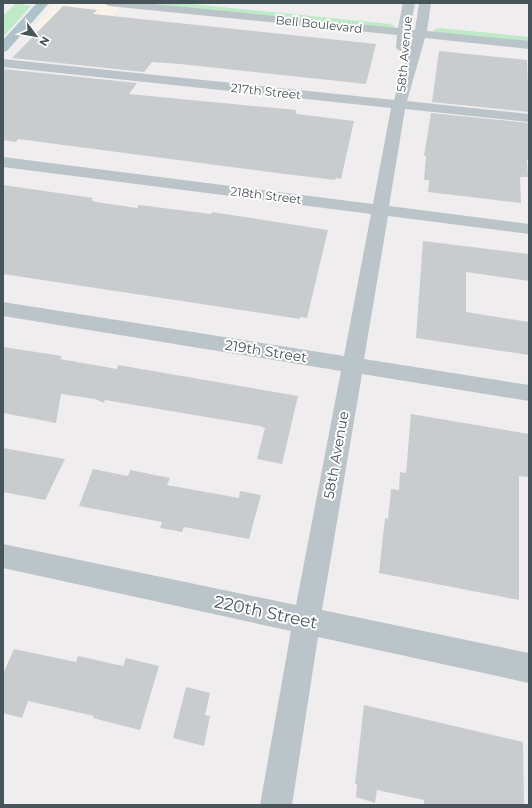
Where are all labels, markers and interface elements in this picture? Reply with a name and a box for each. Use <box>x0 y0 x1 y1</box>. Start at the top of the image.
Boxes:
street label: Bell Boulevard <box>275 12 363 36</box>
north arrow <box>16 16 56 56</box>
street label: 58th Avenue <box>393 16 415 92</box>
text: N <box>36 34 53 49</box>
street label: 217th Street <box>230 80 302 102</box>
street label: 218th Street <box>230 183 302 207</box>
street label: 219th Street <box>224 336 309 366</box>
street label: 58th Avenue <box>319 410 353 500</box>
street label: 220th Street <box>213 591 319 633</box>

